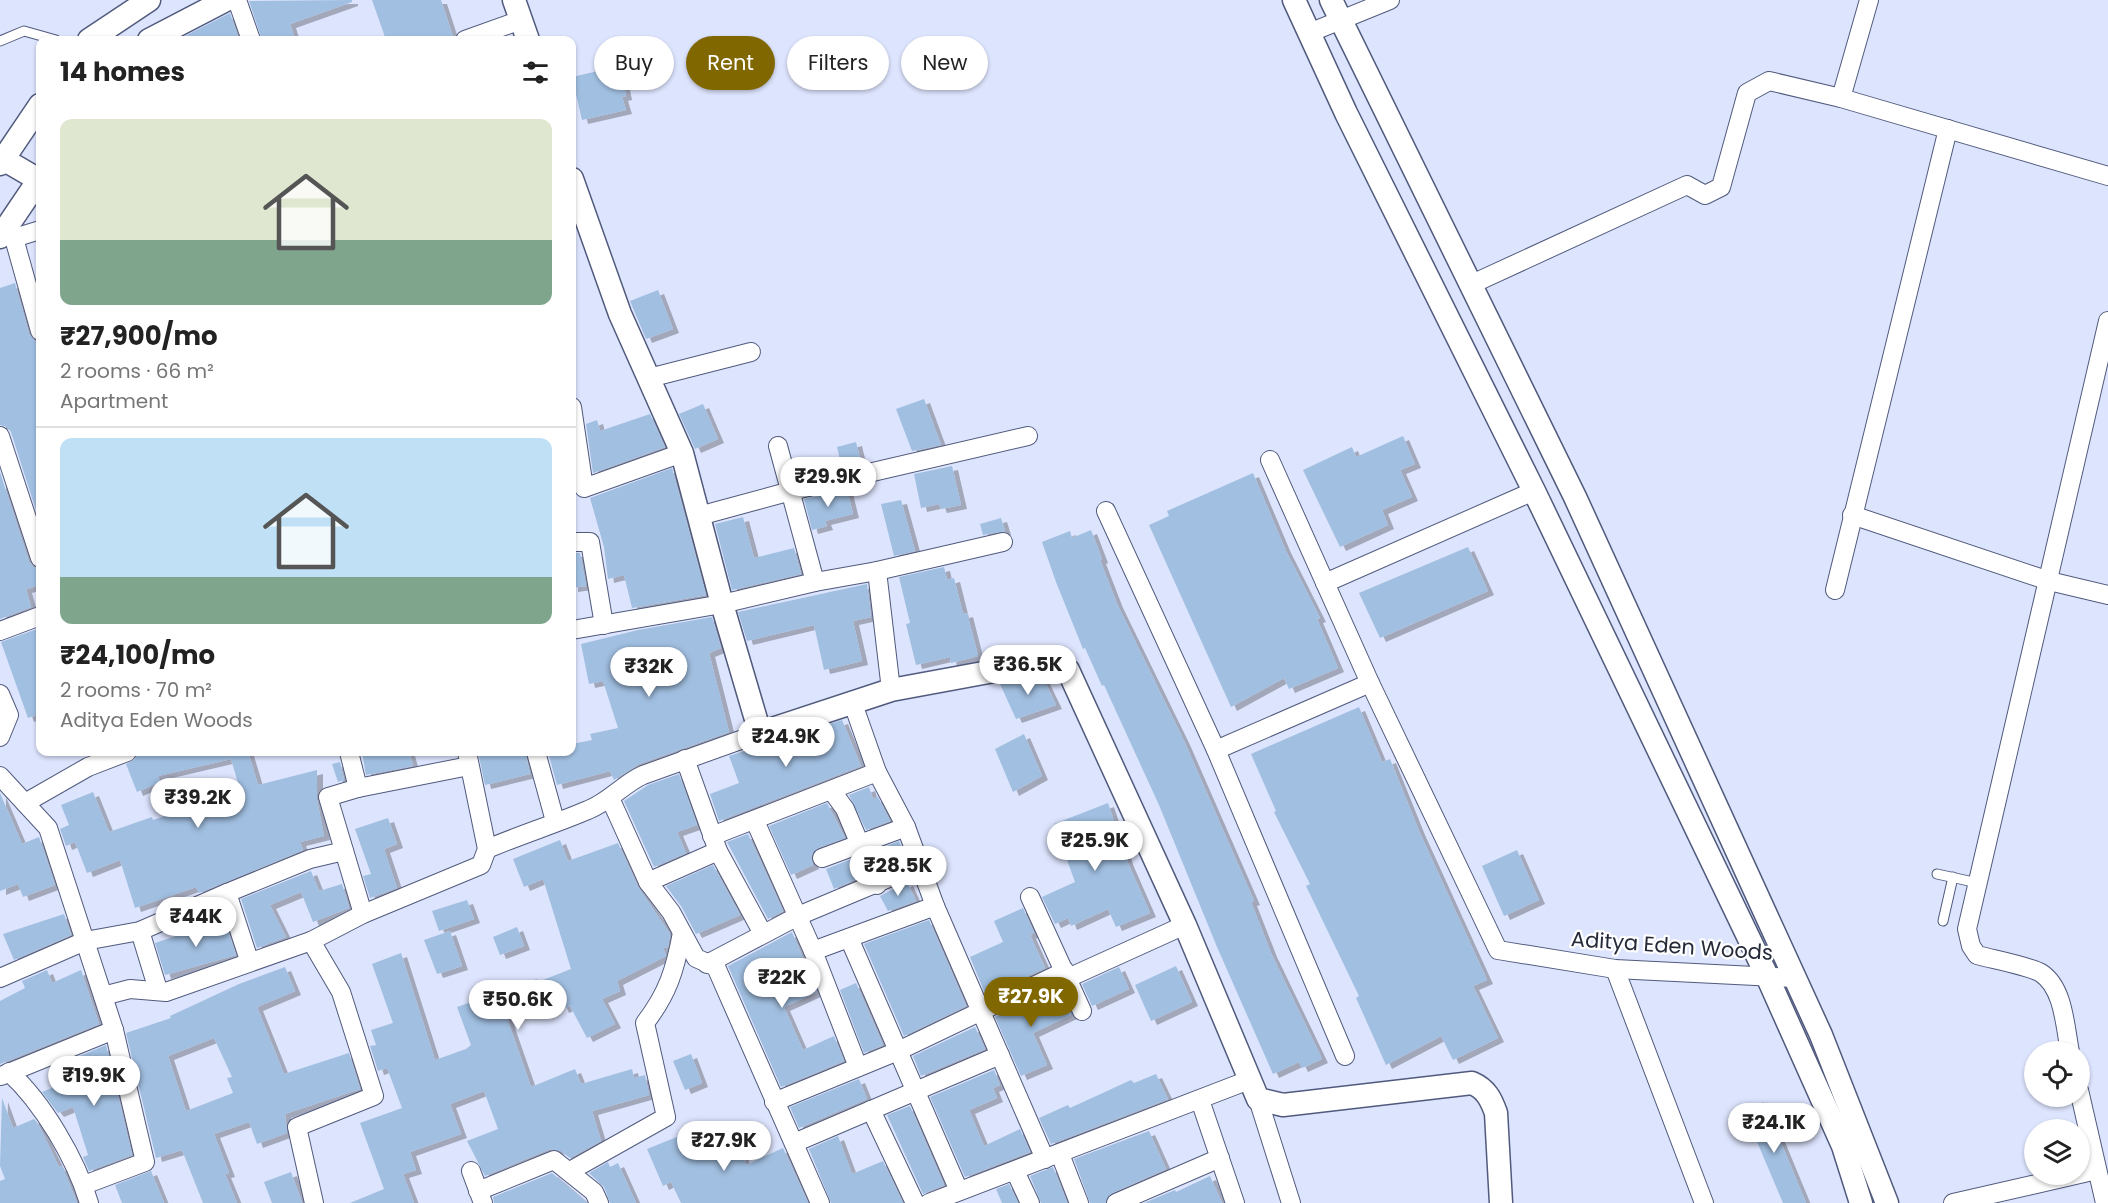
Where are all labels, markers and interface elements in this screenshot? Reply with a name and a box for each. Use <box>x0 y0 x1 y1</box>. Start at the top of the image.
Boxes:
chip: Buy <box>594 36 674 90</box>
chip: Rent <box>686 36 775 90</box>
chip: Filters <box>787 36 889 90</box>
chip: New <box>901 36 988 90</box>
text: 14 homes <box>60 54 185 90</box>
icon: filters <box>519 56 552 89</box>
icon: home <box>252 158 360 266</box>
text: ₹27,900/mo <box>60 318 218 354</box>
text: 2 rooms · 66 m² <box>60 357 214 385</box>
text: Apartment <box>60 387 168 415</box>
pin: ₹29.9K <box>779 457 877 508</box>
text: ₹29.9K <box>794 462 862 490</box>
icon: home <box>252 477 360 585</box>
text: ₹24,100/mo <box>60 637 215 673</box>
pin: ₹36.5K <box>979 645 1077 696</box>
pin: ₹32K <box>613 647 685 698</box>
text: ₹36.5K <box>993 650 1063 678</box>
text: ₹32K <box>624 652 674 680</box>
text: 2 rooms · 70 m² <box>60 676 212 704</box>
text: Aditya Eden Woods <box>60 706 253 734</box>
pin: ₹24.9K <box>737 717 835 768</box>
text: ₹24.9K <box>752 722 820 750</box>
pin: ₹39.2K <box>149 778 247 829</box>
text: ₹39.2K <box>164 783 232 811</box>
pin: ₹25.9K <box>1046 821 1144 872</box>
text: ₹25.9K <box>1061 826 1129 854</box>
pin: ₹28.5K <box>849 846 947 897</box>
text: ₹28.5K <box>864 851 932 879</box>
pin: ₹44K <box>160 897 232 948</box>
text: ₹44K <box>170 902 222 930</box>
street label: Aditya Eden Woods <box>1570 924 1774 967</box>
pin: ₹22K <box>746 958 818 1009</box>
text: ₹22K <box>758 963 806 991</box>
pin: ₹27.9K <box>982 977 1080 1028</box>
pin: ₹50.6K <box>469 980 567 1031</box>
text: ₹27.9K <box>998 982 1064 1010</box>
text: ₹50.6K <box>483 985 553 1013</box>
map controls <box>2024 1041 2090 1185</box>
button: locate <box>2024 1041 2090 1107</box>
pin: ₹19.9K <box>45 1056 143 1107</box>
text: ₹19.9K <box>62 1061 126 1089</box>
pin: ₹24.1K <box>1725 1103 1823 1154</box>
text: ₹24.1K <box>1742 1108 1806 1136</box>
button: layers <box>2024 1119 2090 1185</box>
pin: ₹27.9K <box>675 1121 773 1172</box>
text: ₹27.9K <box>691 1126 757 1154</box>

